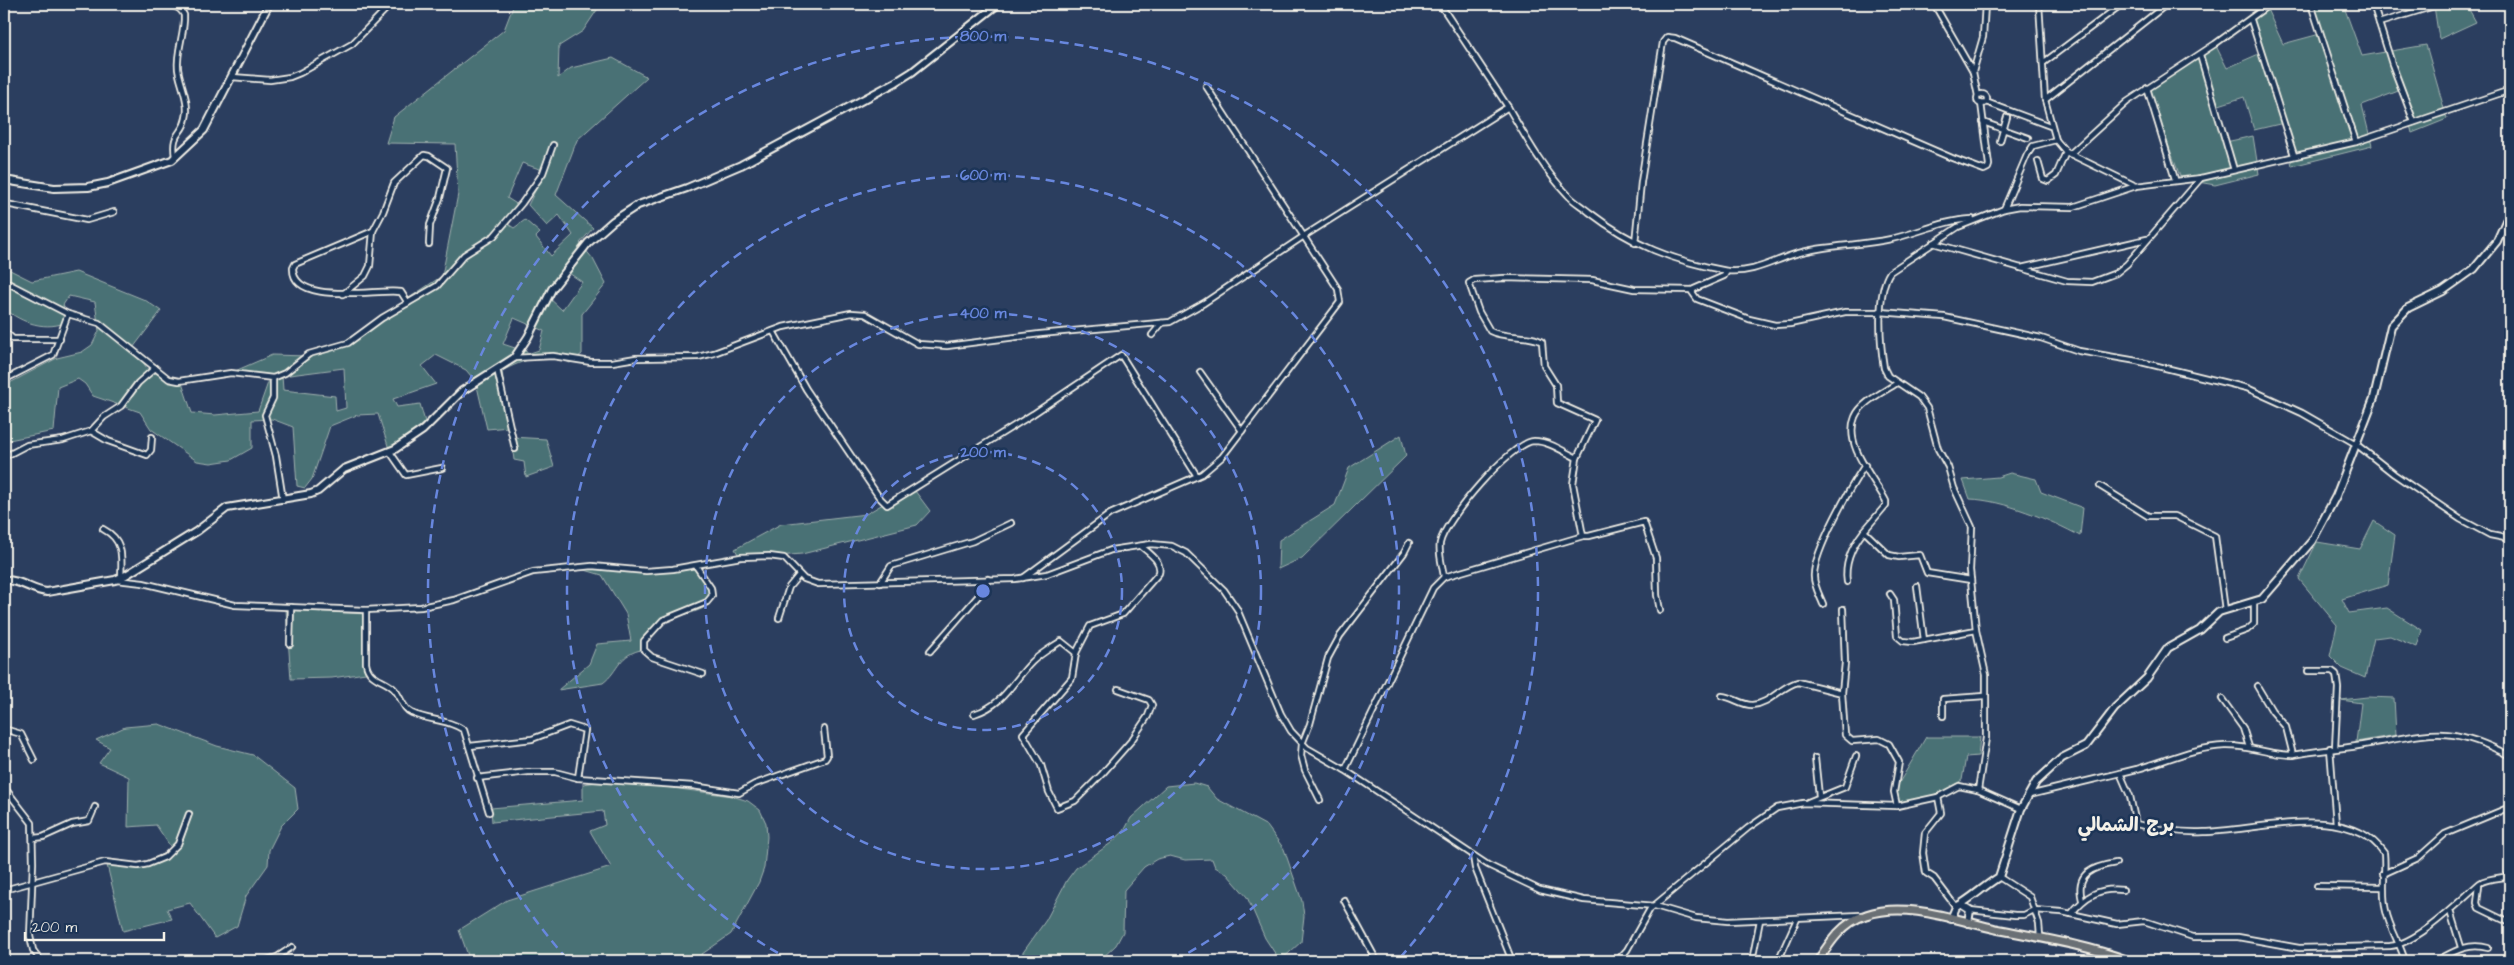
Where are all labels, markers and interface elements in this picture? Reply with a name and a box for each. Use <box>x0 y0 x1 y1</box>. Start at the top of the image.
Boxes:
text: 800 m <box>960 26 1006 47</box>
text: 600 m <box>960 165 1006 186</box>
text: 400 m <box>960 303 1007 324</box>
text: 200 m <box>959 442 1006 463</box>
centre of rings <box>974 582 992 600</box>
district label: برج الشمالي <box>2078 812 2174 841</box>
scale bar <box>25 910 164 942</box>
text: 200 m <box>32 917 78 938</box>

